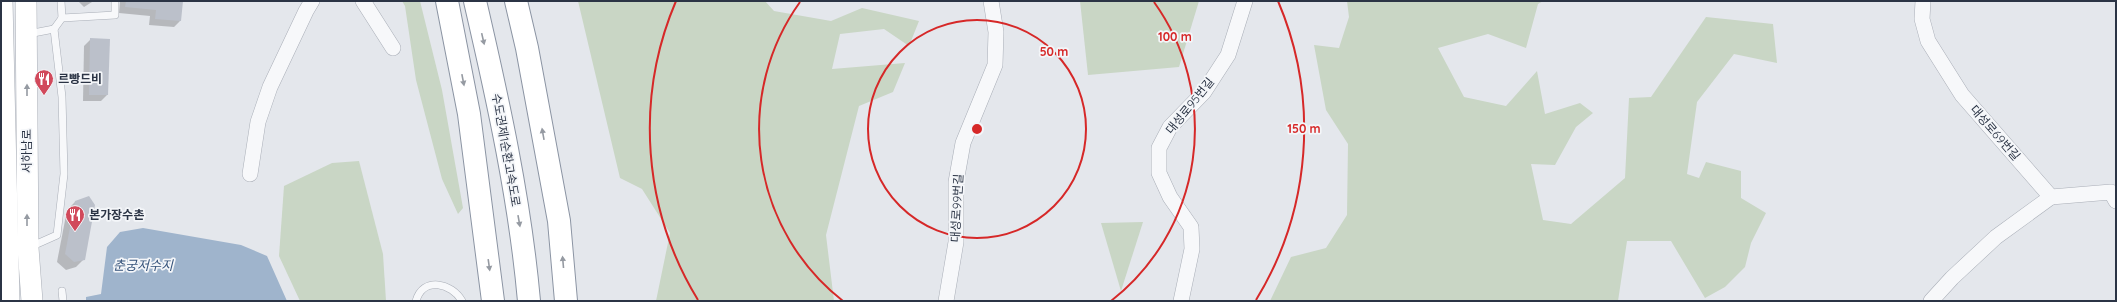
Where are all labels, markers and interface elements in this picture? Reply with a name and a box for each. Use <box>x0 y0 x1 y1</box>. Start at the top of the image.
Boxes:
text: 100 m <box>1158 29 1192 44</box>
one-way arrow <box>481 33 487 45</box>
text: 50 m <box>1040 44 1068 59</box>
restaurant icon: 르빵드비 <box>33 68 55 96</box>
place label: 르빵드비 <box>58 71 102 86</box>
one-way arrow <box>460 74 466 87</box>
street label: 대성로95번길 <box>1162 74 1217 137</box>
one-way arrow <box>24 83 30 96</box>
street label: 수도권제1순환고속도로 <box>489 92 524 208</box>
street label: 대성로69번길 <box>1967 102 2023 163</box>
text: 150 m <box>1287 121 1321 136</box>
centre of rings <box>970 122 984 136</box>
one-way arrow <box>540 128 546 140</box>
street label: 서하남로 <box>19 129 34 173</box>
street label: 대성로99번길 <box>947 173 966 243</box>
restaurant icon: 본가장수촌 <box>64 204 86 232</box>
place label: 본가장수촌 <box>89 207 144 222</box>
one-way arrow <box>24 213 30 226</box>
one-way arrow <box>516 215 522 228</box>
one-way arrow <box>559 256 566 268</box>
water label: 춘궁저수지 <box>113 257 174 273</box>
one-way arrow <box>486 258 492 271</box>

